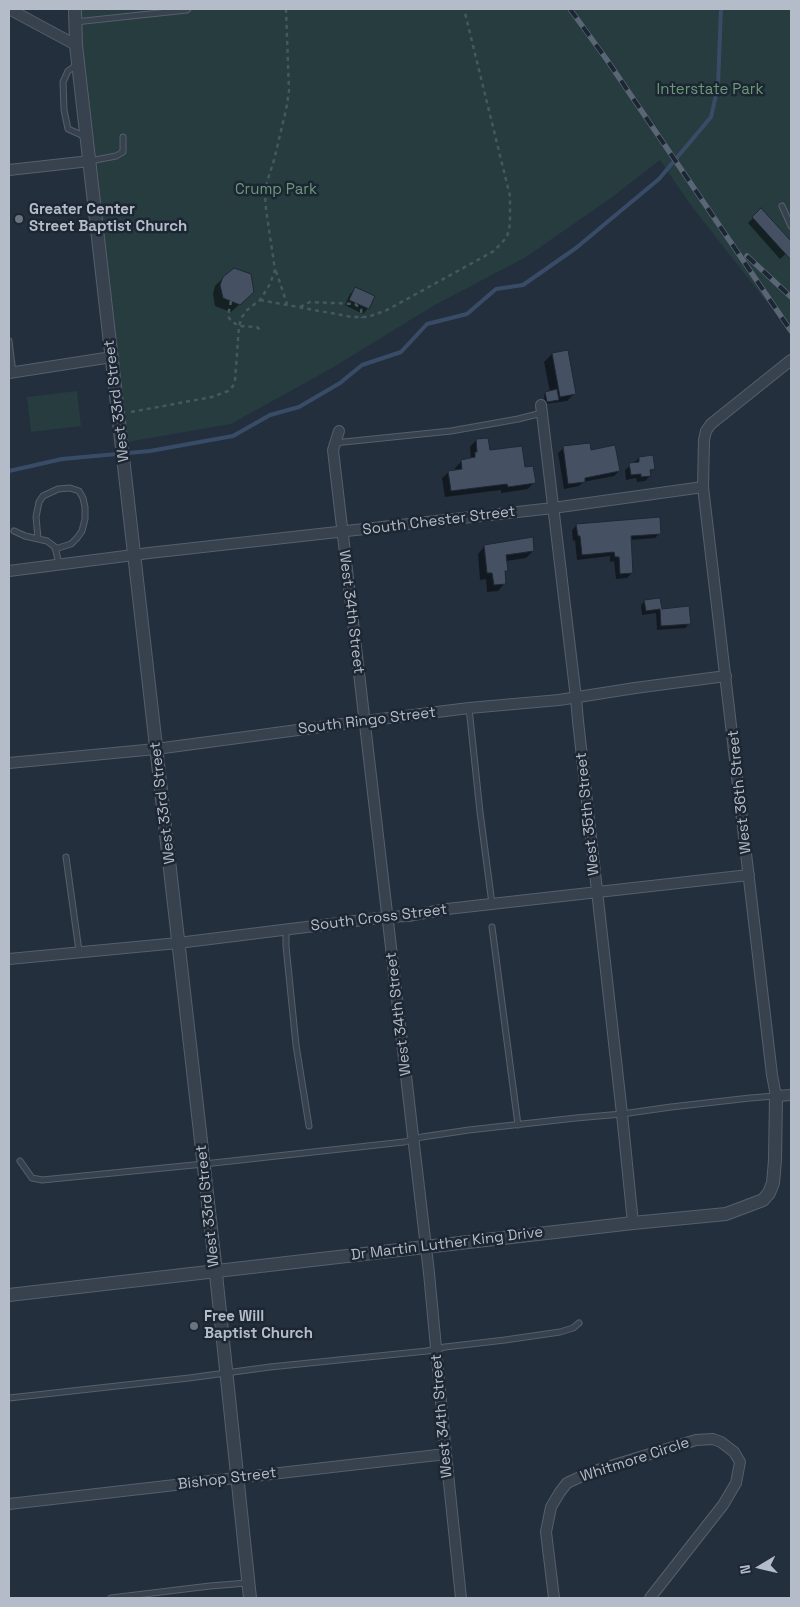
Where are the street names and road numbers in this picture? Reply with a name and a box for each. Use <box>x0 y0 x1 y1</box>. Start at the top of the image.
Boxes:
street label: West 33rd Street <box>101 339 133 463</box>
street label: South Chester Street <box>362 503 516 539</box>
street label: West 34th Street <box>334 549 368 675</box>
street label: South Ringo Street <box>297 704 437 738</box>
street label: West 36th Street <box>725 729 755 855</box>
street label: West 33rd Street <box>147 741 179 865</box>
street label: West 35th Street <box>573 751 603 877</box>
street label: South Cross Street <box>310 901 448 935</box>
street label: West 34th Street <box>382 951 416 1077</box>
street label: West 33rd Street <box>193 1144 223 1268</box>
street label: Dr Martin Luther King Drive <box>350 1223 544 1265</box>
street label: West 34th Street <box>428 1353 456 1479</box>
street label: Whitmore Circle <box>578 1434 692 1486</box>
street label: Bishop Street <box>177 1464 277 1494</box>

